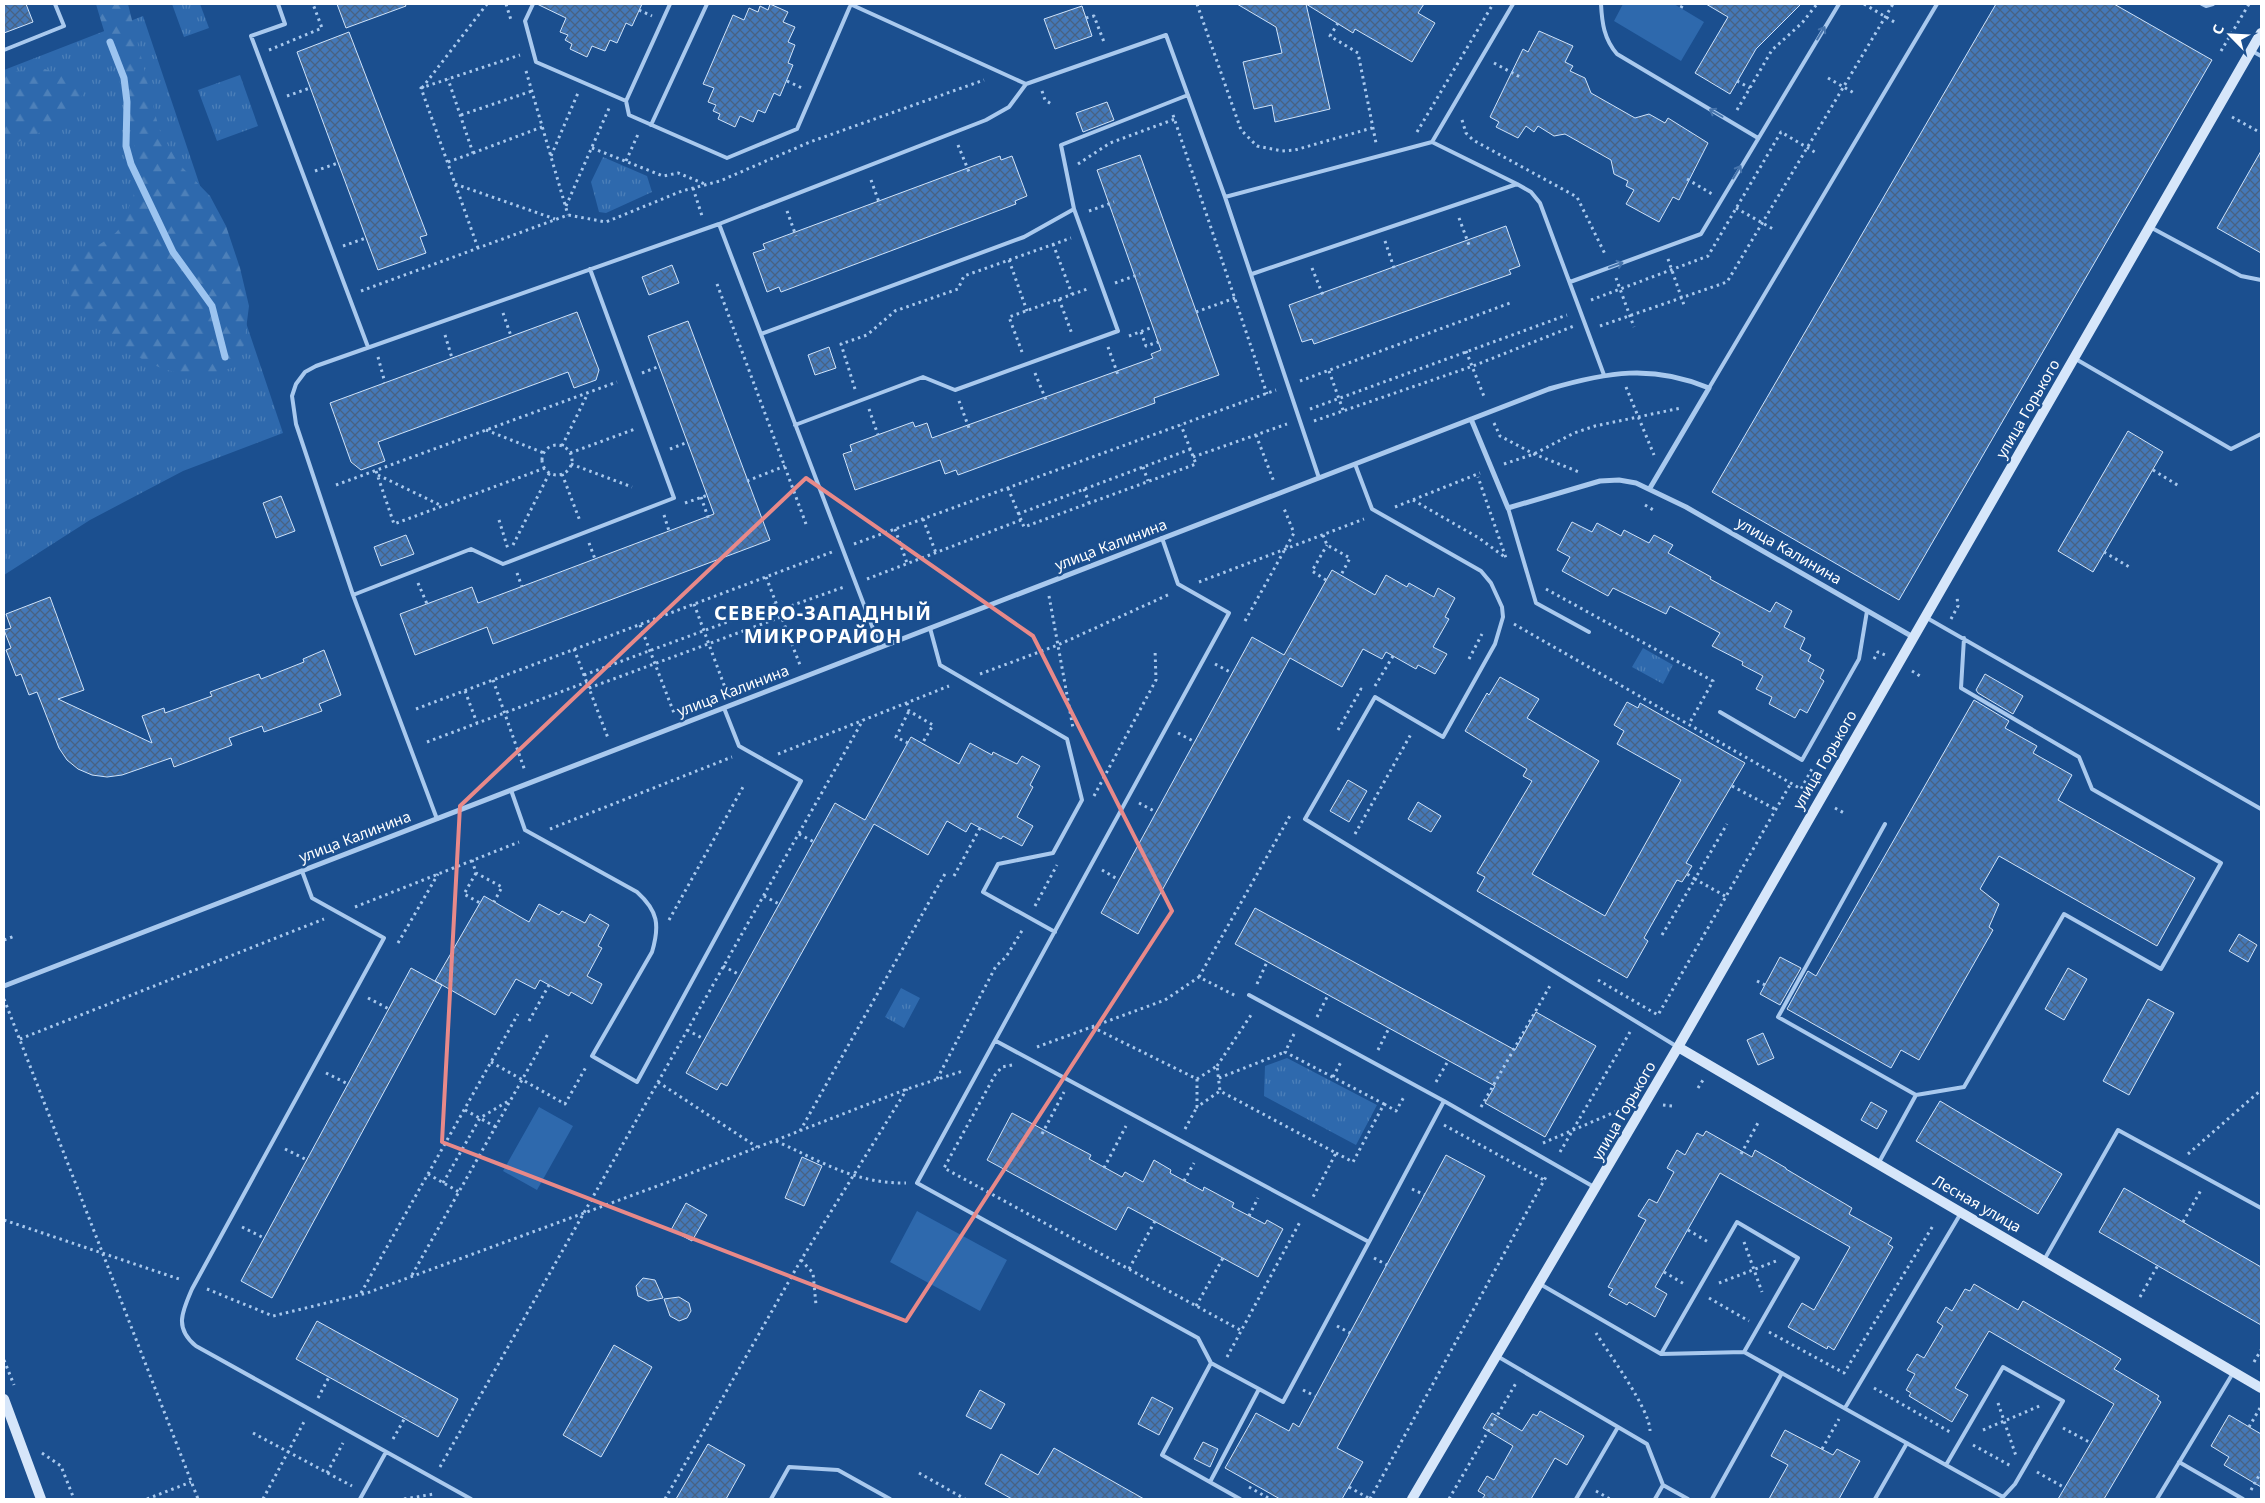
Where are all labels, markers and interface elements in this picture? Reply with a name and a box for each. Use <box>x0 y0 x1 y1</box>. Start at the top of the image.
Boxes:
north arrow <box>2205 10 2255 60</box>
text: С <box>2207 22 2228 37</box>
one-way arrow <box>1817 27 1827 41</box>
one-way arrow <box>1708 108 1723 118</box>
one-way arrow <box>1733 166 1743 180</box>
one-way arrow <box>1607 260 1623 269</box>
street label: улица Горького <box>1991 355 2064 462</box>
street label: улица Калинина <box>1733 512 1846 588</box>
street label: улица Калинина <box>1052 514 1169 575</box>
district label: СЕВЕРО-ЗАПАДНЫЙ МИКРОРАЙОН <box>714 599 932 649</box>
street label: улица Калинина <box>674 660 791 721</box>
street label: улица Горького <box>1788 706 1861 813</box>
street label: улица Калинина <box>296 806 413 867</box>
street label: улица Горького <box>1587 1057 1660 1164</box>
street label: Лесная улица <box>1930 1170 2025 1236</box>

